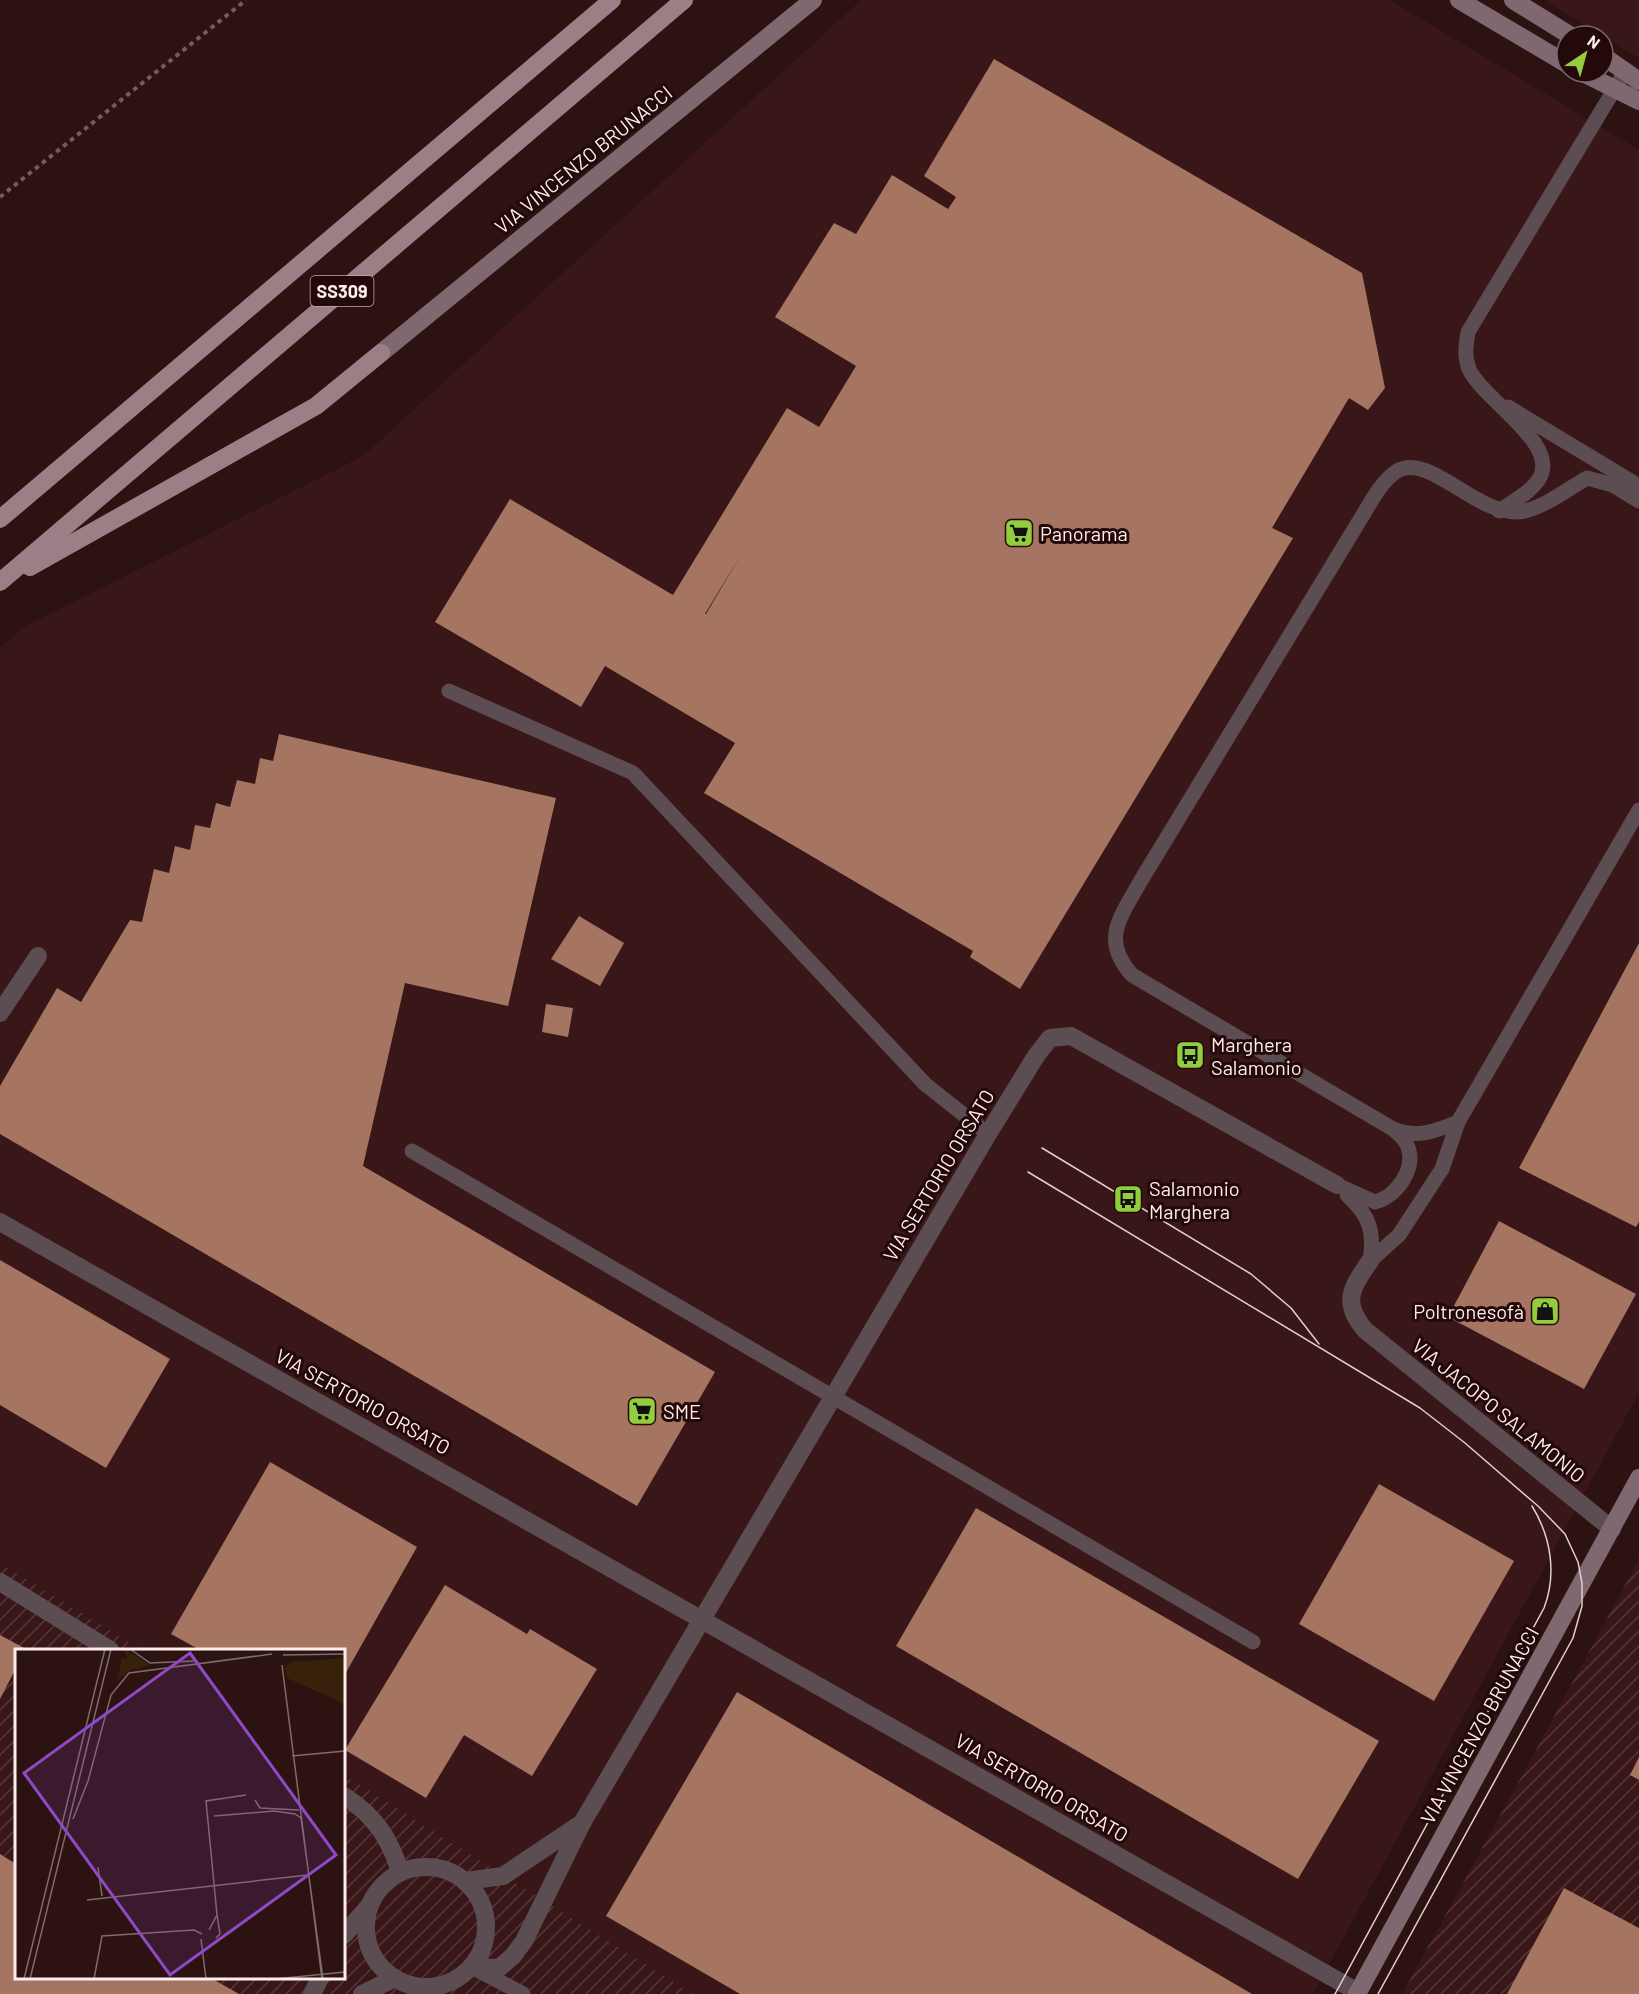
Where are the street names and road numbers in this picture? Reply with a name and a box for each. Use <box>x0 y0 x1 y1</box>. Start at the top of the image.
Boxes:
street label: VIA VINCENZO BRUNACCI <box>489 80 677 238</box>
road number: SS309 <box>310 276 374 306</box>
street label: VIA SERTORIO ORSATO <box>877 1085 999 1265</box>
street label: VIA JACOPO SALAMONIO <box>1408 1333 1590 1487</box>
street label: VIA SERTORIO ORSATO <box>272 1343 454 1459</box>
street label: VIA VINCENZO BRUNACCI <box>1415 1622 1543 1828</box>
street label: VIA SERTORIO ORSATO <box>951 1728 1133 1846</box>

